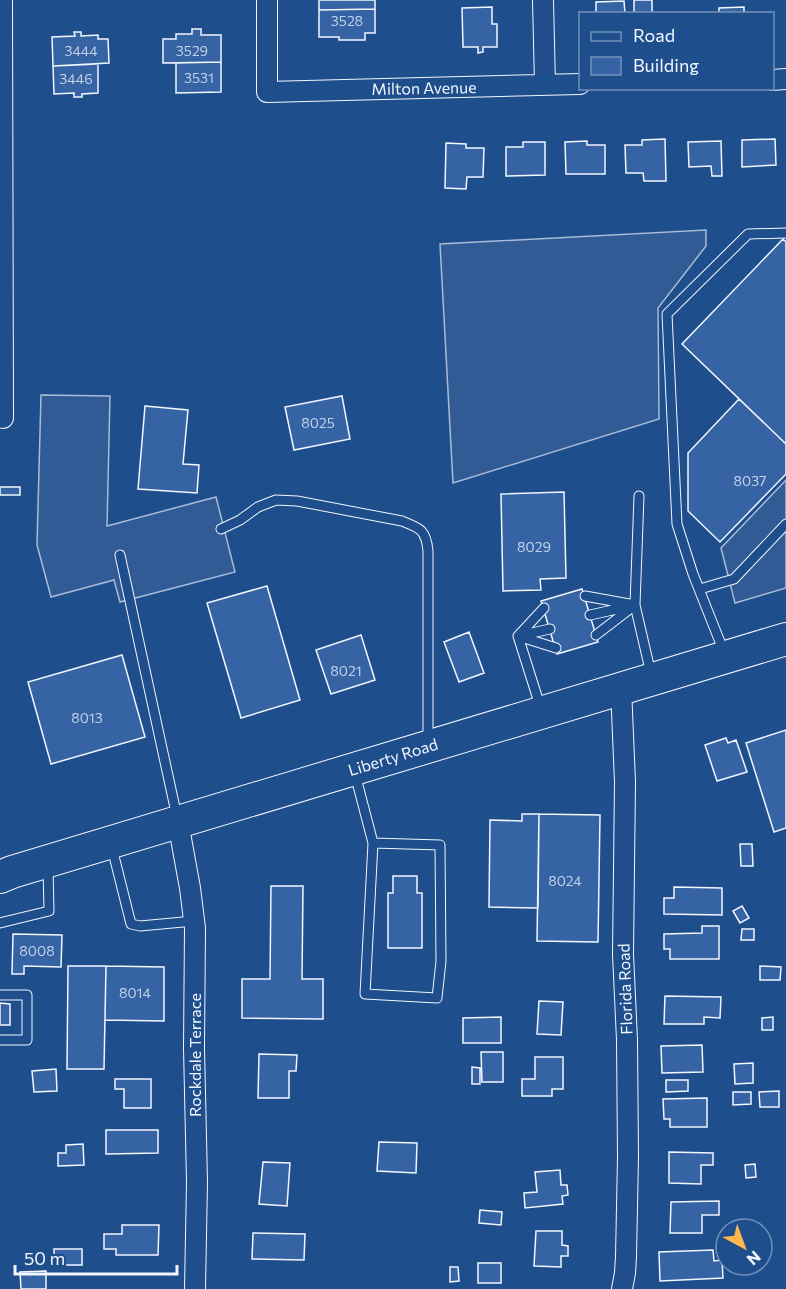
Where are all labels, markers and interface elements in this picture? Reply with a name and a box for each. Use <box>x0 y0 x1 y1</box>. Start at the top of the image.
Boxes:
house number: 3528 <box>331 12 363 29</box>
legend <box>579 12 774 90</box>
text: Road <box>633 24 675 46</box>
house number: 3444 <box>64 42 98 59</box>
house number: 3529 <box>176 42 208 59</box>
text: Building <box>633 54 699 76</box>
house number: 3531 <box>184 69 214 86</box>
house number: 3446 <box>59 70 93 87</box>
street label: Milton Avenue <box>371 77 477 98</box>
house number: 8025 <box>301 414 335 431</box>
house number: 8037 <box>734 472 766 489</box>
house number: 8029 <box>517 538 551 555</box>
house number: 8021 <box>330 662 362 679</box>
house number: 8013 <box>71 709 103 726</box>
street label: Liberty Road <box>346 734 440 779</box>
house number: 8024 <box>548 872 582 889</box>
house number: 8008 <box>19 942 55 959</box>
street label: Florida Road <box>613 943 636 1035</box>
house number: 8014 <box>119 984 152 1001</box>
street label: Rockdale Terrace <box>185 993 204 1117</box>
north arrow <box>714 1217 774 1277</box>
scale bar <box>15 1238 177 1276</box>
text: 50 m <box>24 1247 65 1269</box>
text: N <box>743 1248 765 1270</box>

